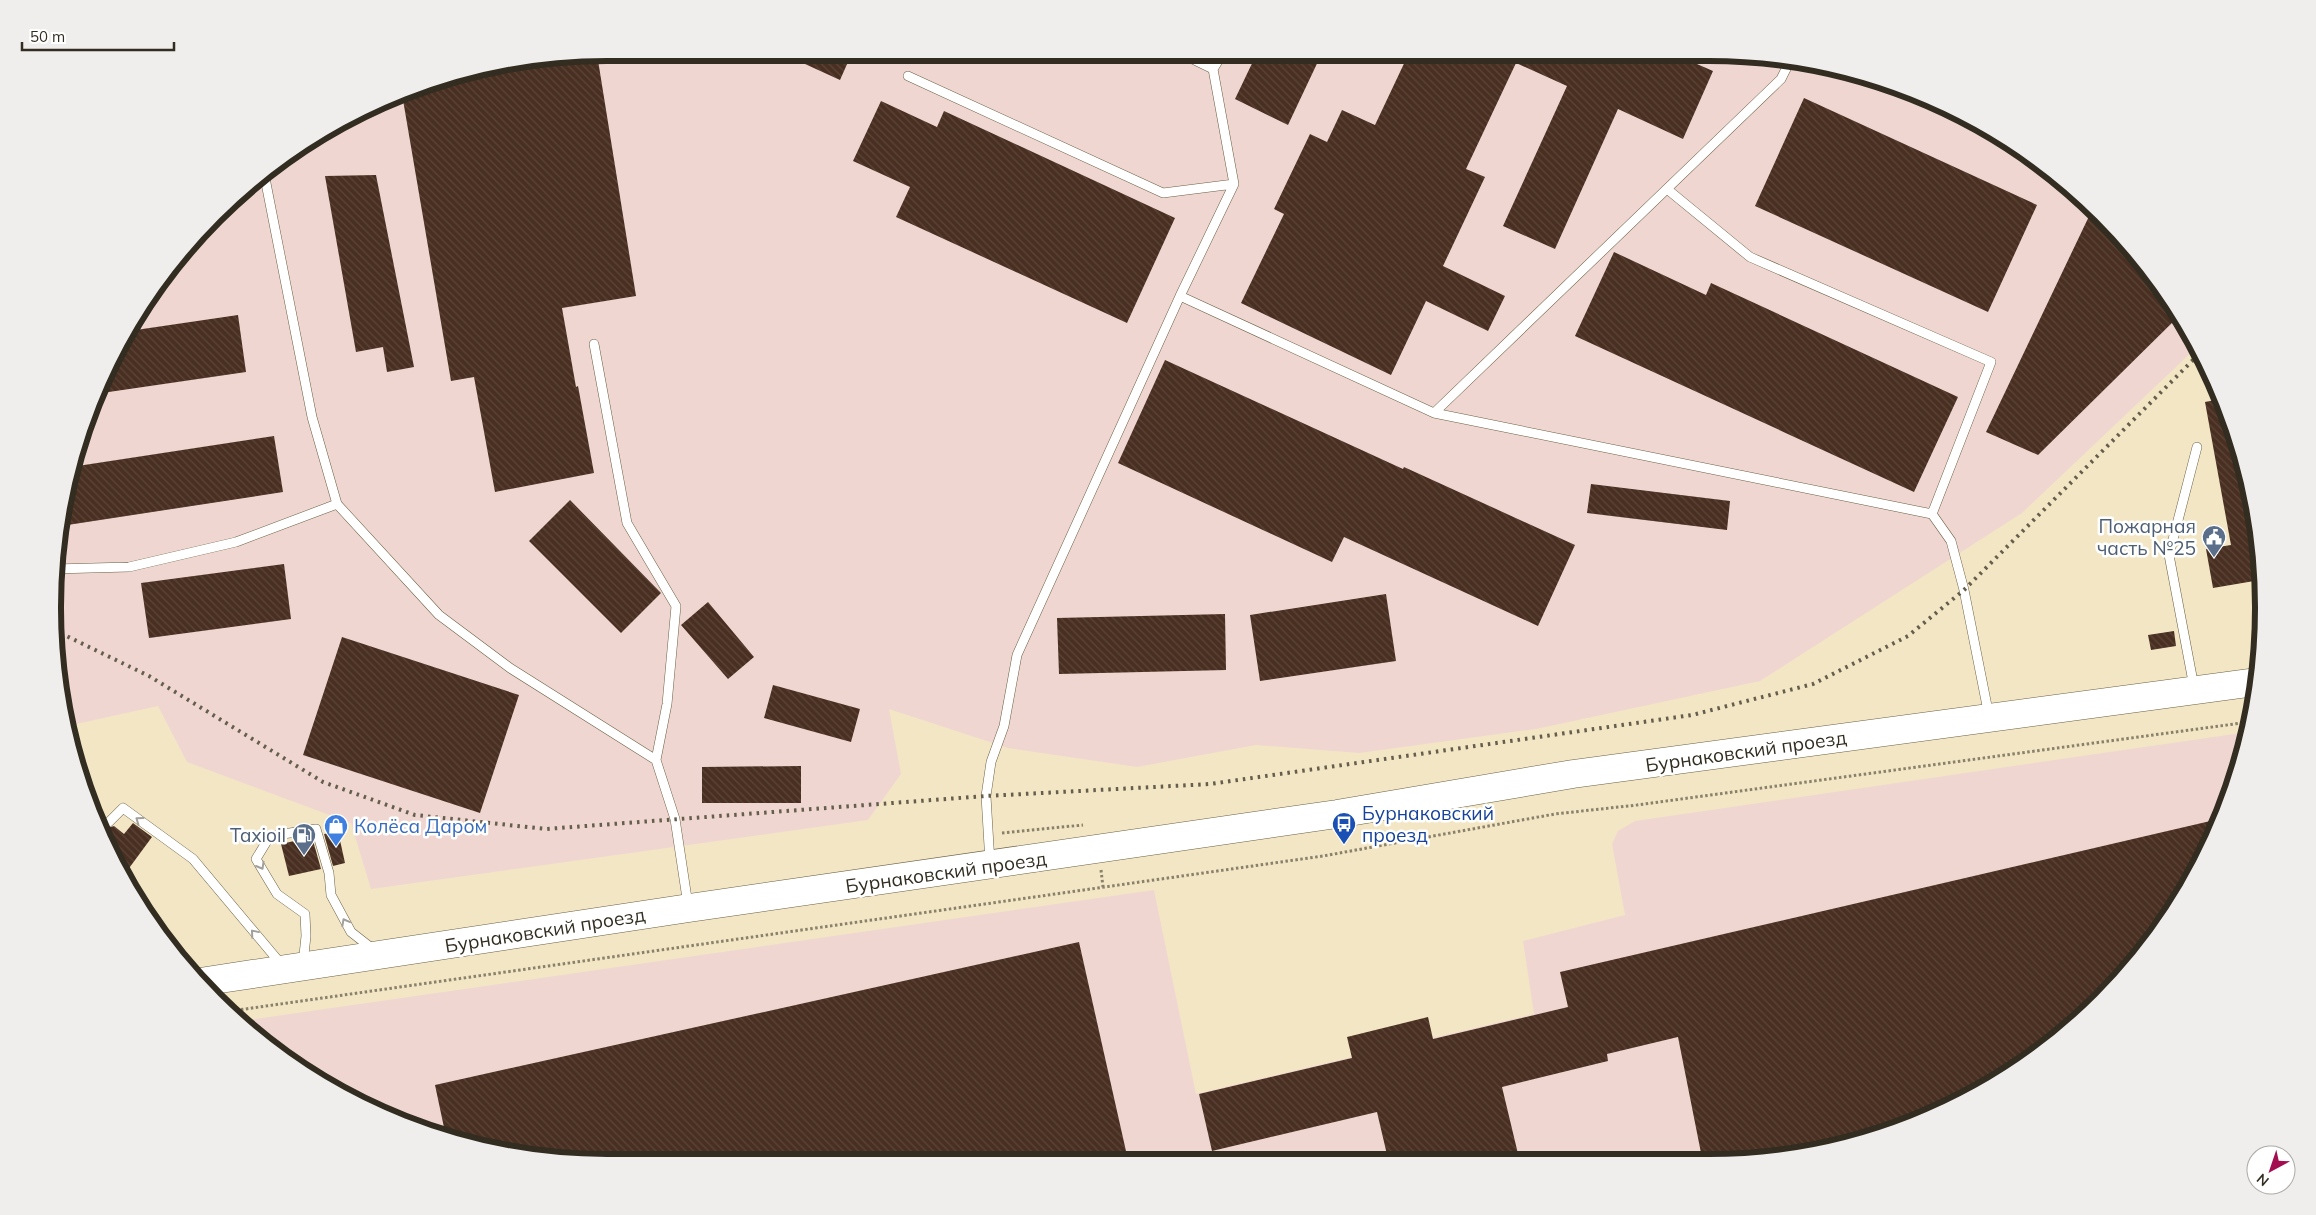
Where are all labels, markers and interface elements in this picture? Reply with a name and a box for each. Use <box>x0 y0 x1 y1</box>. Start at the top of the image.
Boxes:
scale bar <box>22 20 175 52</box>
text: 50 m <box>30 27 65 46</box>
place label: Пожарная часть №25 <box>2097 514 2196 560</box>
public building icon: Пожарная часть №25 <box>2201 524 2227 558</box>
street label: Бурнаковский проезд <box>1644 725 1849 777</box>
place label: Бурнаковский проезд <box>1362 801 1494 847</box>
bus stop icon: Бурнаковский проезд <box>1331 811 1357 845</box>
shop icon: Колёса Даром <box>323 813 349 847</box>
place label: Колёса Даром <box>354 814 487 838</box>
one-way arrow <box>136 817 145 826</box>
fuel station icon: Taxioil <box>291 822 317 856</box>
place label: Taxioil <box>230 823 286 847</box>
street label: Бурнаковский проезд <box>844 846 1049 898</box>
one-way arrow <box>255 861 265 870</box>
street label: Бурнаковский проезд <box>443 902 647 958</box>
one-way arrow <box>341 918 351 927</box>
one-way arrow <box>252 930 260 939</box>
north arrow <box>2246 1145 2296 1195</box>
text: N <box>2253 1170 2272 1190</box>

